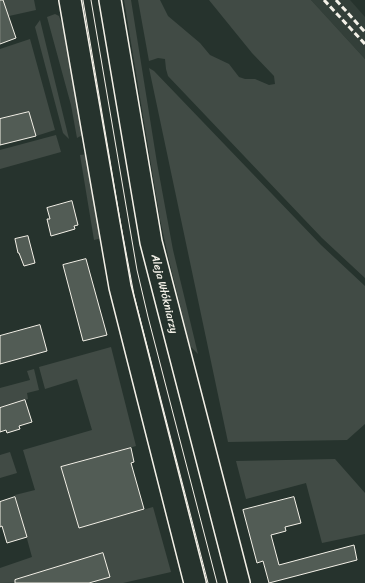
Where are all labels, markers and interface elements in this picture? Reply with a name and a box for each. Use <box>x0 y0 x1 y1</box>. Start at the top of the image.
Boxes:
street label: Aleja Włókniarzy <box>148 253 180 335</box>

